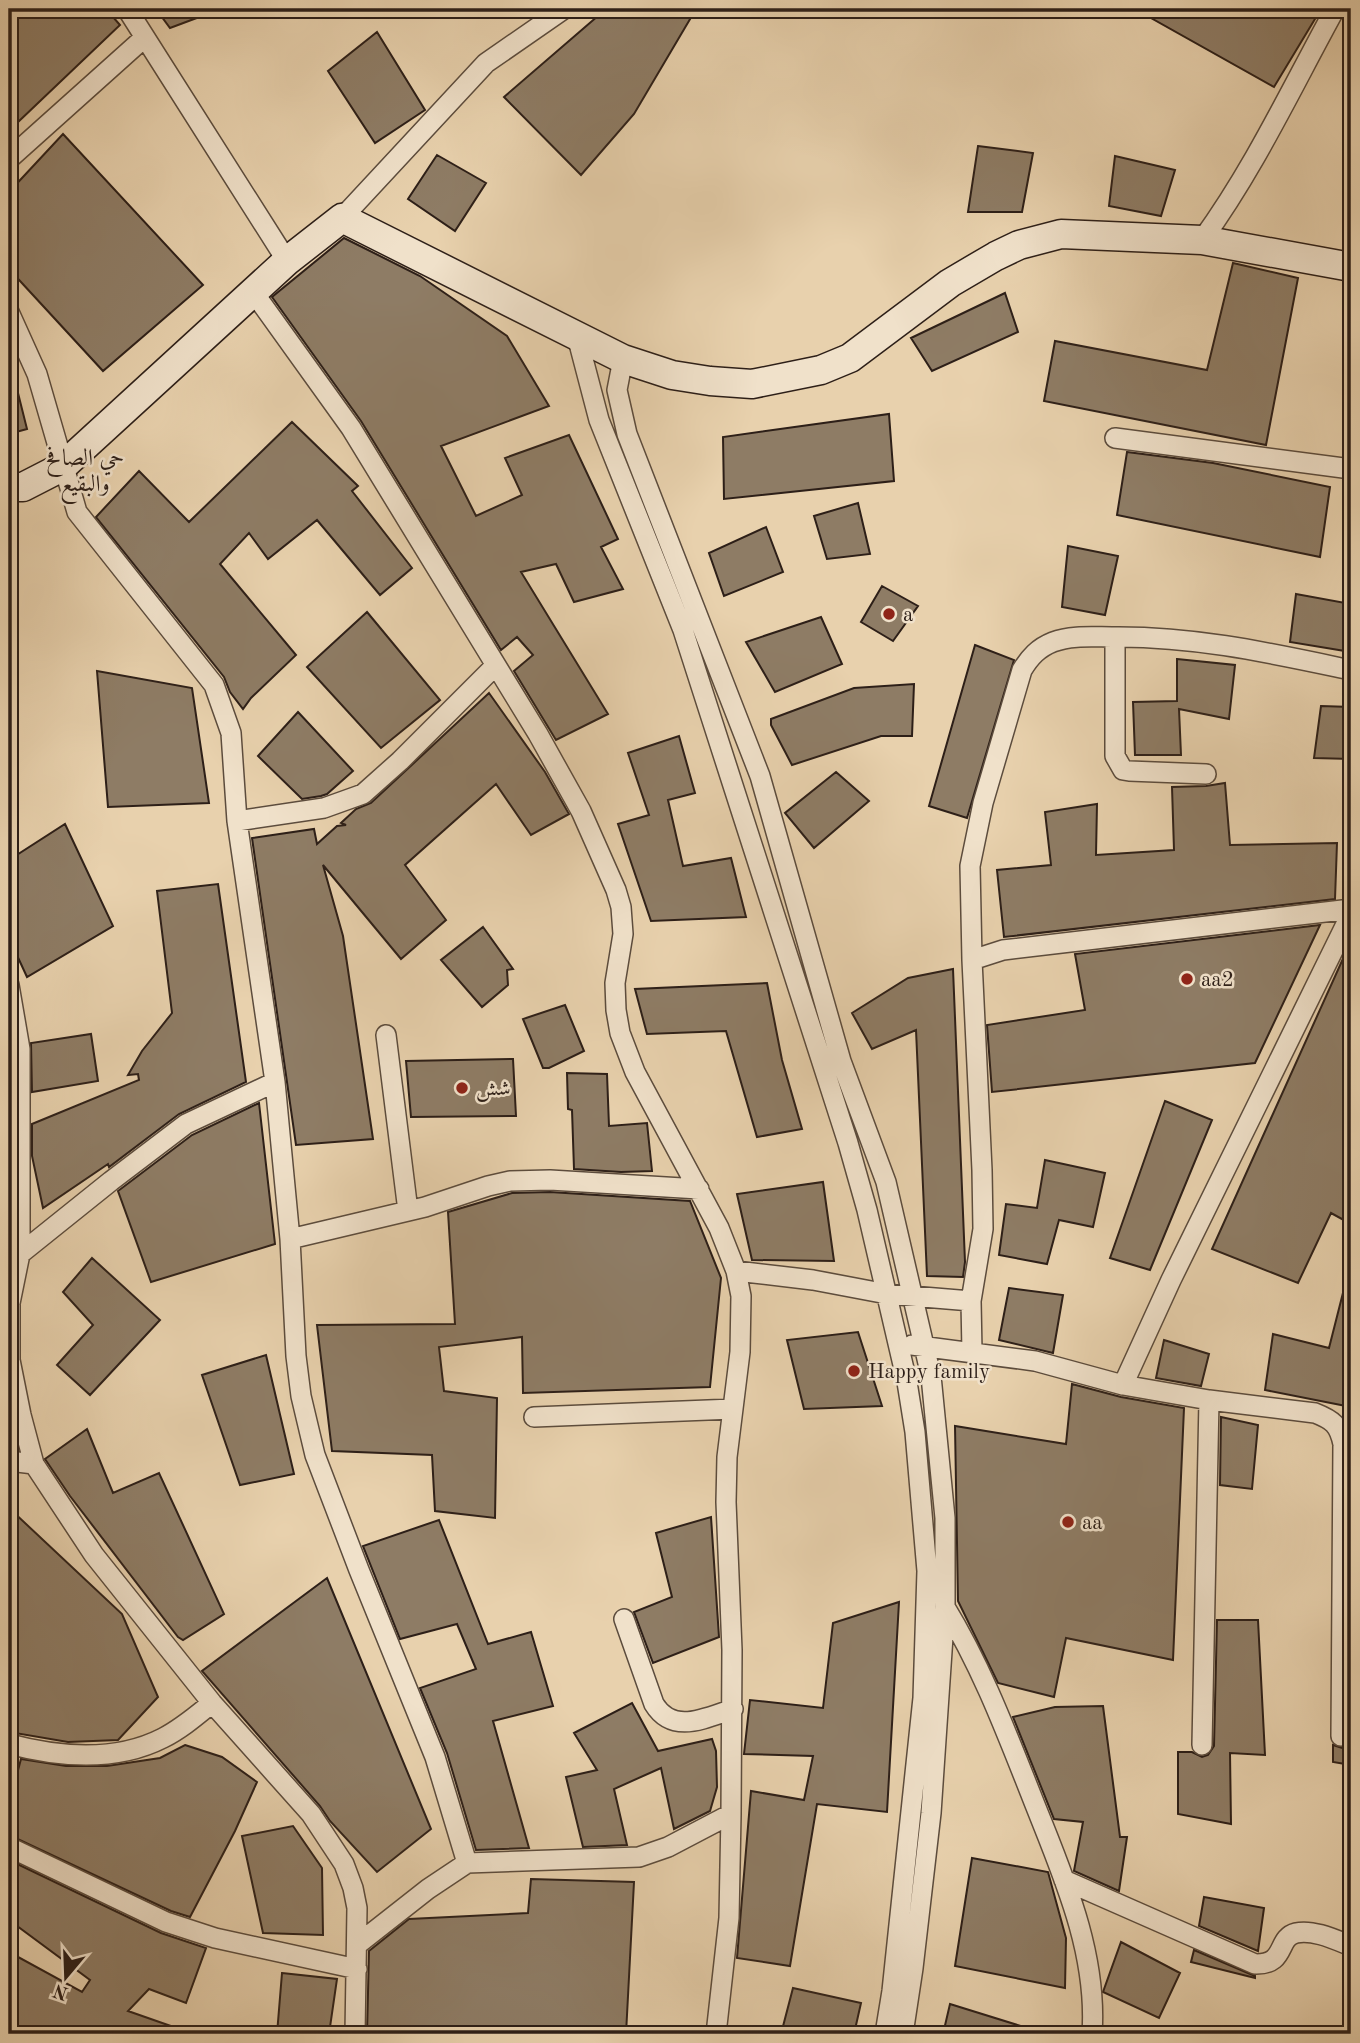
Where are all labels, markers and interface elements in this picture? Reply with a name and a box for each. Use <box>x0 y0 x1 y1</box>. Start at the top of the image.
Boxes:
district label: حي الصافح والبقيع <box>45 446 125 504</box>
place label: a <box>903 605 913 626</box>
marker: a <box>881 606 897 622</box>
place label: aa2 <box>1201 970 1234 991</box>
marker: aa2 <box>1179 971 1195 987</box>
place label: شش <box>476 1079 511 1102</box>
marker: شش <box>454 1080 470 1096</box>
place label: Happy family <box>868 1362 990 1383</box>
marker: Happy family <box>846 1363 862 1379</box>
place label: aa <box>1082 1513 1103 1534</box>
marker: aa <box>1060 1514 1076 1530</box>
north arrow <box>32 1941 102 2011</box>
text: N <box>51 1979 71 2002</box>

